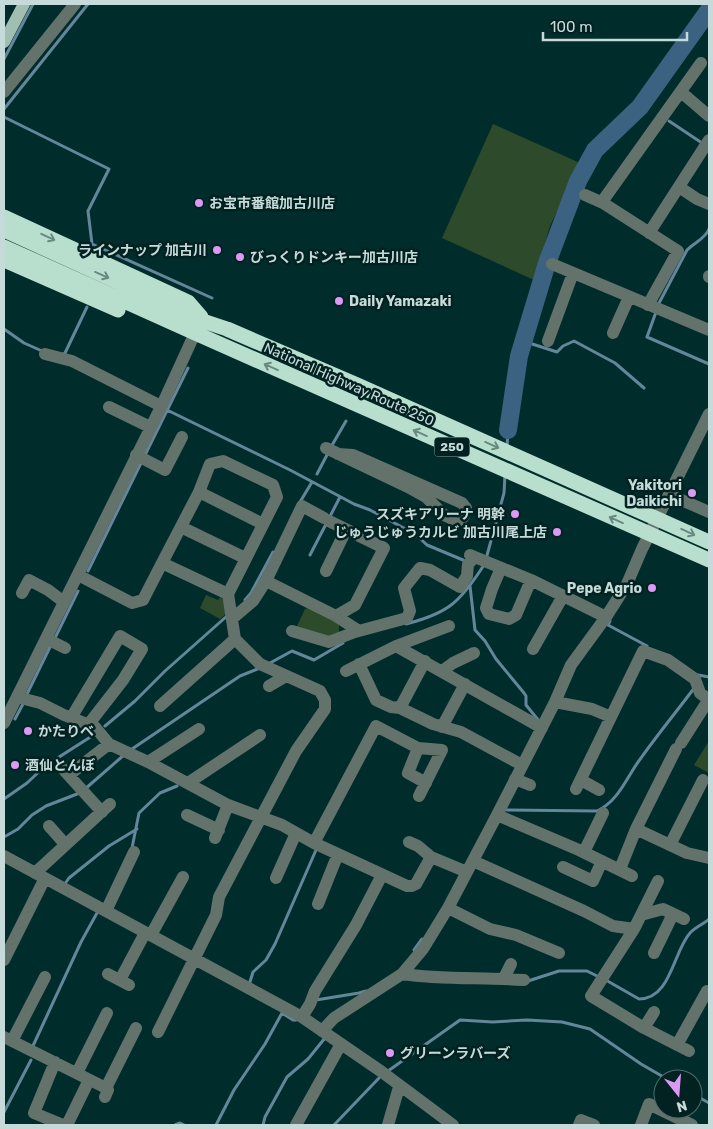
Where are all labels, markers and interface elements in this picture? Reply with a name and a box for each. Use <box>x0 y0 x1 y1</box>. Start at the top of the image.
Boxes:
scale bar <box>543 10 687 42</box>
text: 100 m <box>550 18 592 36</box>
place label: お宝市番館加古川店 <box>209 195 335 212</box>
marker: お宝市番館加古川店 <box>193 197 205 209</box>
one-way arrow <box>40 233 55 242</box>
place label: ラインナップ 加古川 <box>78 242 207 259</box>
marker: ラインナップ 加古川 <box>211 244 223 256</box>
place label: びっくりドンキー加古川店 <box>250 249 418 266</box>
marker: びっくりドンキー加古川店 <box>234 251 246 263</box>
one-way arrow <box>94 270 109 280</box>
place label: Daily Yamazaki <box>349 293 452 310</box>
marker: Daily Yamazaki <box>333 295 345 307</box>
street label: National Highway Route 250 <box>261 339 437 430</box>
one-way arrow <box>264 362 279 372</box>
one-way arrow <box>413 428 428 437</box>
road number: 250 <box>434 438 470 457</box>
one-way arrow <box>484 440 499 450</box>
place label: Yakitori Daikichi <box>626 477 682 510</box>
marker: Yakitori Daikichi <box>686 487 698 499</box>
place label: スズキアリーナ 明幹 <box>376 506 505 523</box>
marker: スズキアリーナ 明幹 <box>509 508 521 520</box>
one-way arrow <box>609 515 624 525</box>
place label: じゅうじゅうカルビ 加古川尾上店 <box>334 524 547 541</box>
marker: じゅうじゅうカルビ 加古川尾上店 <box>551 526 563 538</box>
one-way arrow <box>680 528 695 537</box>
place label: Pepe Agrio <box>567 580 642 597</box>
marker: Pepe Agrio <box>646 582 658 594</box>
place label: かたりべ <box>38 723 94 740</box>
marker: かたりべ <box>22 725 34 737</box>
place label: 酒仙とんぼ <box>25 757 95 774</box>
marker: 酒仙とんぼ <box>9 759 21 771</box>
place label: グリーンラバーズ <box>400 1045 510 1062</box>
marker: グリーンラバーズ <box>384 1047 396 1059</box>
north arrow <box>653 1069 703 1119</box>
text: N <box>674 1096 689 1116</box>

